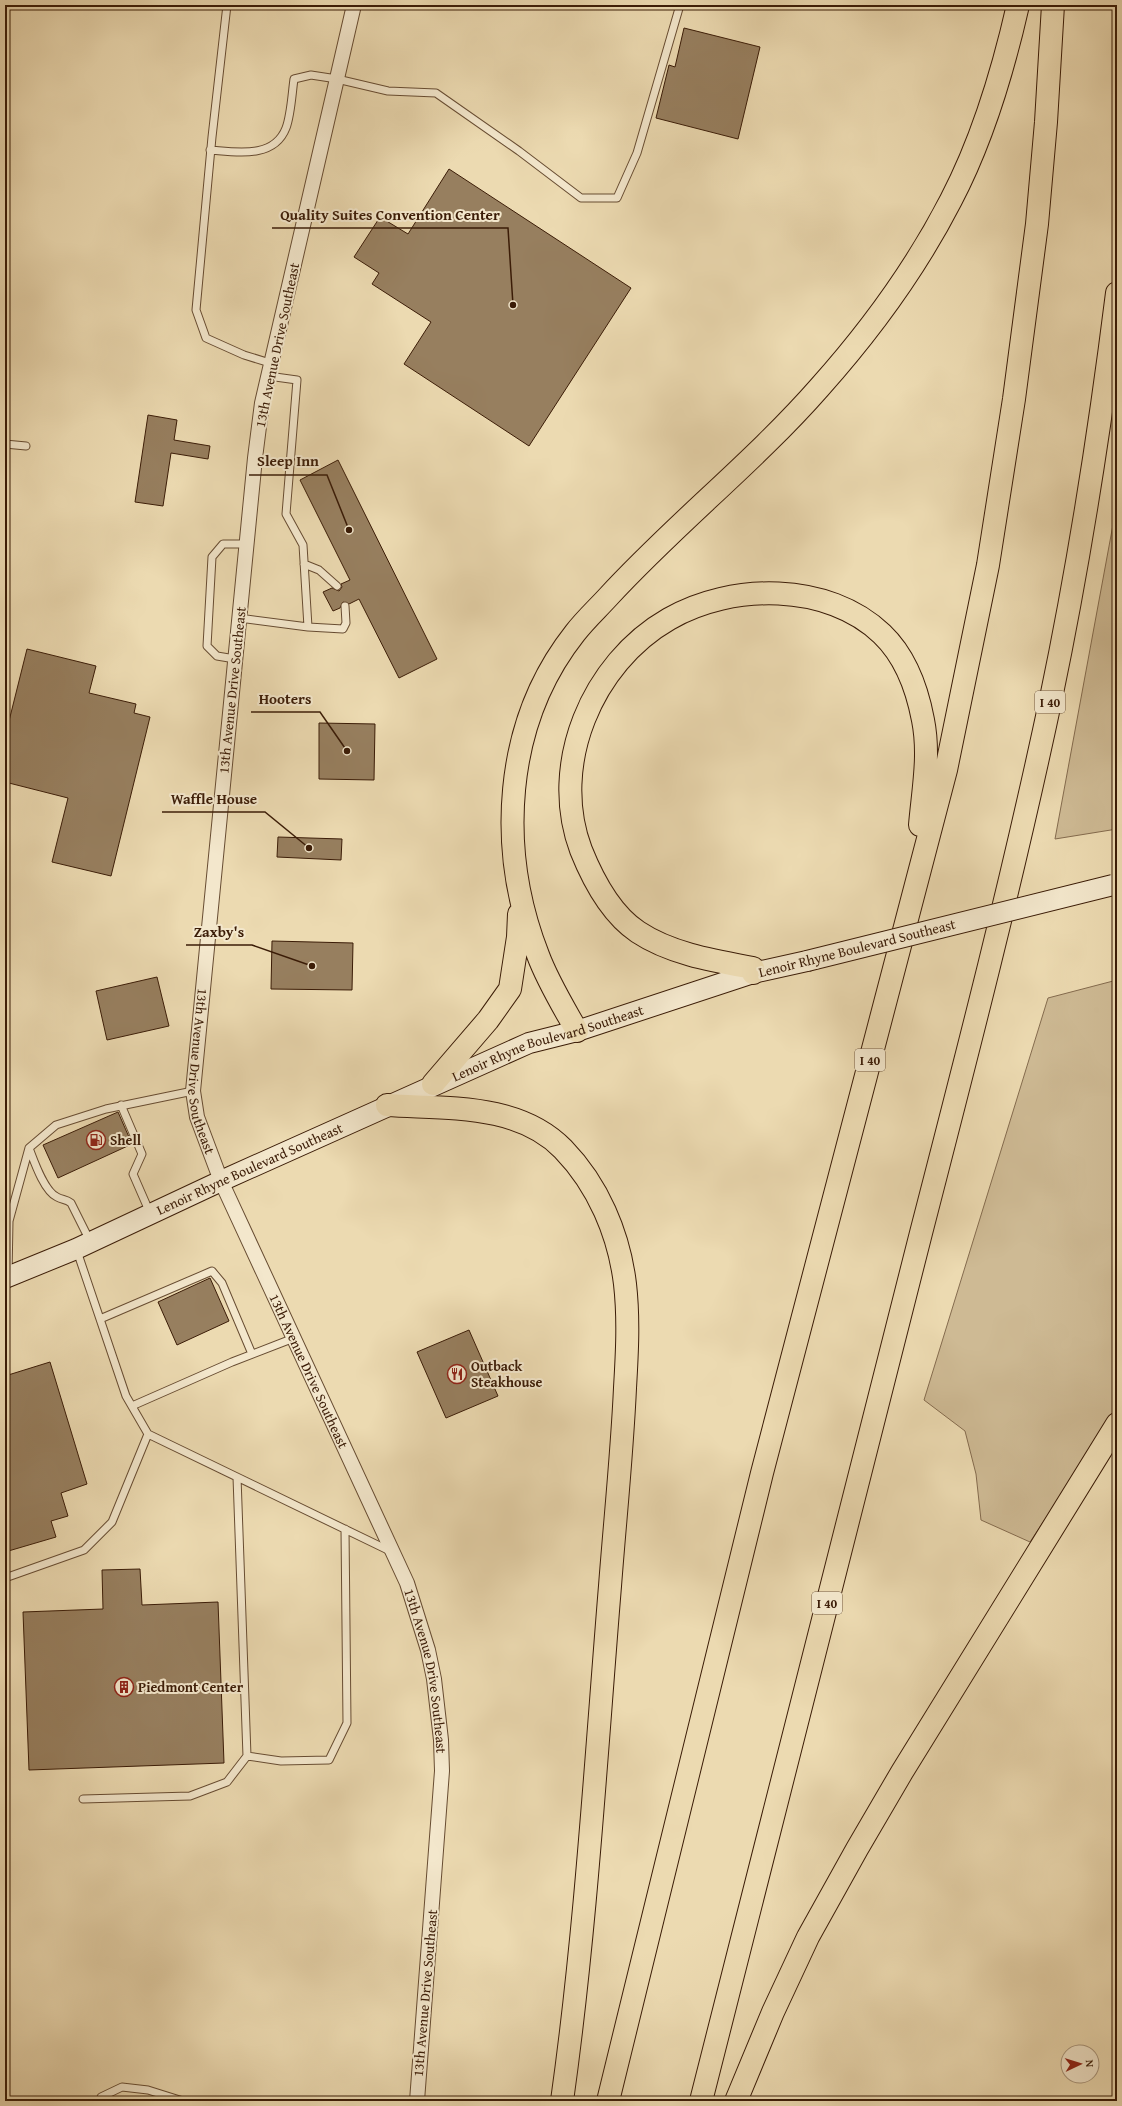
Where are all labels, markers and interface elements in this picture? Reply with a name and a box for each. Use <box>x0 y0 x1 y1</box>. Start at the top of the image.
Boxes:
callout: Quality Suites Convention Center <box>272 201 508 228</box>
text: Quality Suites Convention Center <box>280 204 500 225</box>
street label: 13th Avenue Drive Southeast <box>250 261 304 429</box>
callout: Sleep Inn <box>249 448 327 475</box>
text: Sleep Inn <box>257 450 319 471</box>
street label: 13th Avenue Drive Southeast <box>213 605 251 775</box>
callout: Hooters <box>251 685 320 712</box>
text: Hooters <box>259 688 311 709</box>
road number: I 40 <box>1035 691 1065 713</box>
callout: Waffle House <box>162 785 265 812</box>
text: Waffle House <box>171 788 257 809</box>
street label: Lenoir Rhyne Boulevard Southeast <box>756 914 958 982</box>
callout: Zaxby's <box>186 918 252 945</box>
text: Zaxby's <box>194 921 244 942</box>
street label: 13th Avenue Drive Southeast <box>183 987 220 1157</box>
street label: Lenoir Rhyne Boulevard Southeast <box>449 1000 646 1086</box>
road number: I 40 <box>855 1049 885 1071</box>
street label: Lenoir Rhyne Boulevard Southeast <box>153 1118 346 1220</box>
fuel station icon: Shell <box>85 1129 107 1151</box>
place label: Shell <box>110 1130 142 1150</box>
street label: 13th Avenue Drive Southeast <box>265 1290 353 1452</box>
place label: Outback Steakhouse <box>471 1356 542 1392</box>
restaurant icon: Outback Steakhouse <box>446 1363 468 1385</box>
street label: 13th Avenue Drive Southeast <box>399 1586 451 1754</box>
road number: I 40 <box>812 1592 842 1614</box>
building icon: Piedmont Center <box>113 1676 135 1698</box>
place label: Piedmont Center <box>138 1677 244 1697</box>
street label: 13th Avenue Drive Southeast <box>408 1908 442 2078</box>
north arrow <box>1060 2044 1100 2084</box>
text: N <box>1082 2059 1098 2068</box>

